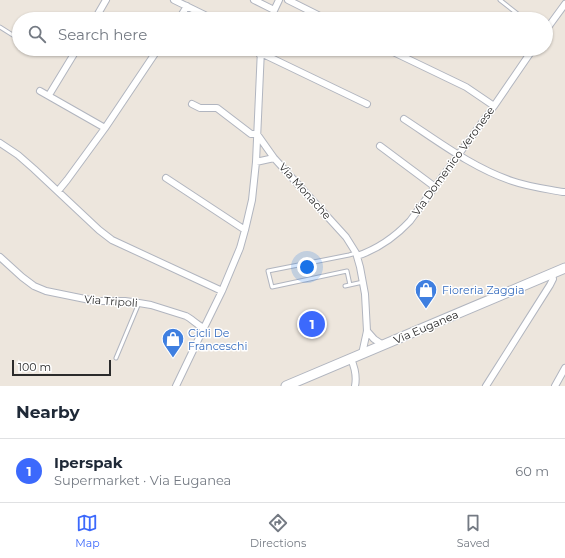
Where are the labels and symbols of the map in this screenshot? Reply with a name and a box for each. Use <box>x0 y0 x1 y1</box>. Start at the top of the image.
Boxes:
street label: Via Domenico Veronese <box>409 103 497 218</box>
street label: Via Monache <box>276 160 334 222</box>
your location <box>297 257 317 277</box>
shop icon: Fioreria Zaggia <box>413 277 439 310</box>
place label: Fioreria Zaggia <box>442 283 525 297</box>
street label: Via Tripoli <box>84 292 138 310</box>
street label: Via Euganea <box>392 307 460 347</box>
pin: 1 <box>299 309 325 339</box>
shop icon: Cicli De Franceschi <box>160 326 186 359</box>
place label: Cicli De Franceschi <box>188 326 247 353</box>
scale bar <box>12 358 111 377</box>

